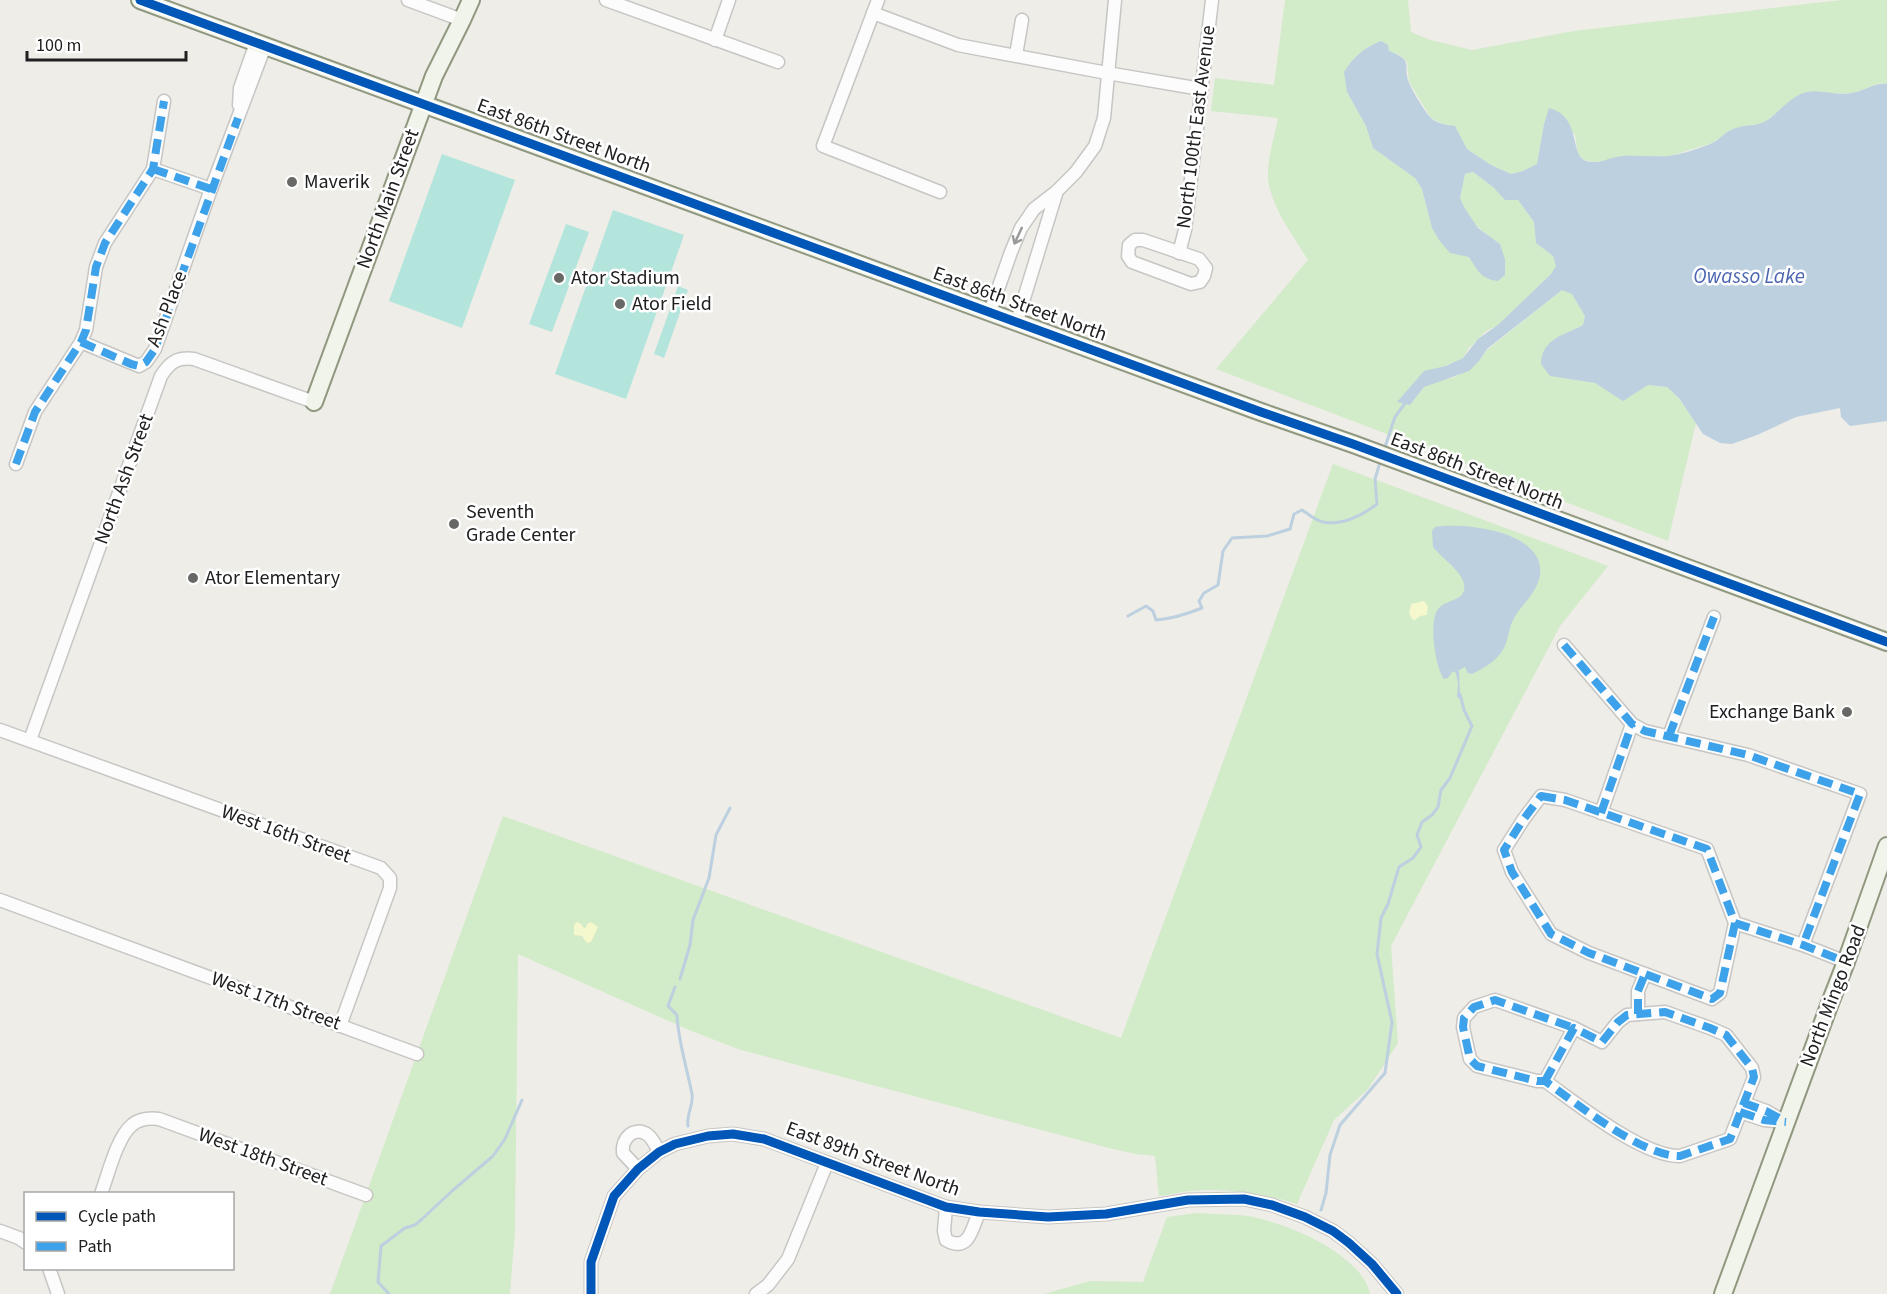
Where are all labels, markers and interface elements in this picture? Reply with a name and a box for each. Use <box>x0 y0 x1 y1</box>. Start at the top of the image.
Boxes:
scale bar <box>27 24 186 62</box>
street label: North 100th East Avenue <box>1170 24 1222 230</box>
text: 100 m <box>36 33 81 58</box>
street label: East 86th Street North <box>473 91 655 181</box>
street label: North Main Street <box>350 125 426 273</box>
place label: Maverik <box>304 168 370 196</box>
marker: Maverik <box>285 175 299 189</box>
one-way arrow <box>1012 226 1024 244</box>
street label: East 86th Street North <box>929 259 1111 349</box>
water label: Owasso Lake <box>1693 261 1805 291</box>
place label: Ator Stadium <box>571 264 680 292</box>
street label: Ash Place <box>140 267 194 351</box>
marker: Ator Stadium <box>552 271 566 285</box>
place label: Ator Field <box>632 290 712 318</box>
marker: Ator Field <box>613 297 627 311</box>
street label: North Ash Street <box>87 410 161 548</box>
street label: East 86th Street North <box>1386 425 1568 517</box>
place label: Seventh Grade Center <box>466 498 576 549</box>
marker: Seventh Grade Center <box>447 517 461 531</box>
place label: Ator Elementary <box>205 564 341 592</box>
marker: Ator Elementary <box>186 571 200 585</box>
place label: Exchange Bank <box>1709 698 1835 726</box>
marker: Exchange Bank <box>1840 705 1854 719</box>
street label: West 16th Street <box>217 798 355 870</box>
street label: North Mingo Road <box>1793 921 1873 1071</box>
street label: West 17th Street <box>207 965 345 1037</box>
street label: East 89th Street North <box>782 1114 964 1204</box>
street label: West 18th Street <box>194 1121 332 1193</box>
legend <box>24 1192 234 1270</box>
text: Cycle path <box>78 1204 156 1229</box>
text: Path <box>78 1234 112 1259</box>

